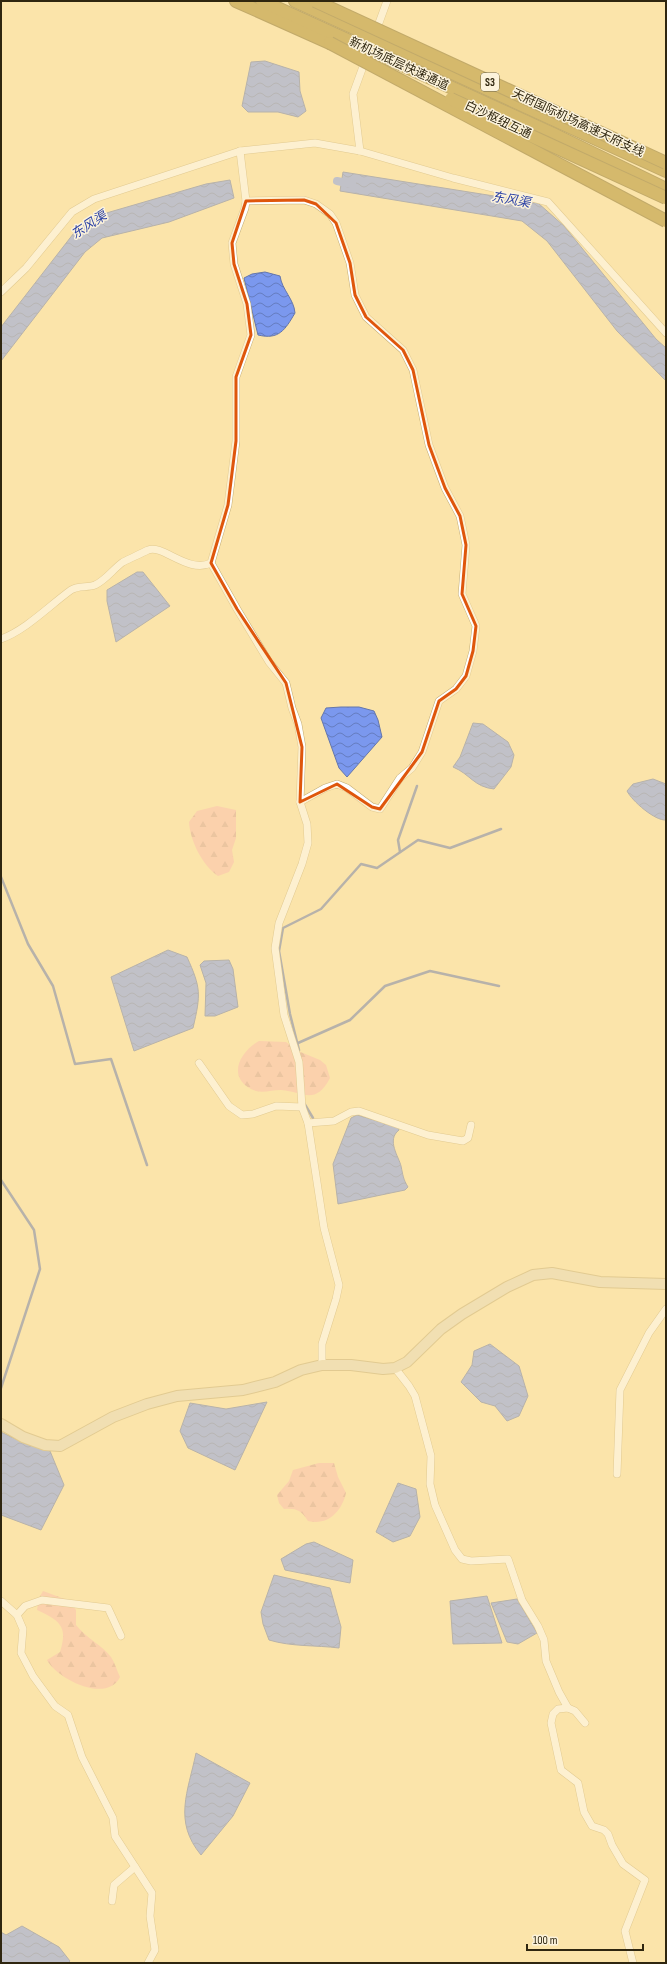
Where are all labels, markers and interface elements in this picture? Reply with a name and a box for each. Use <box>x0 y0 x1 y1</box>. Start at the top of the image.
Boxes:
street label: 新机场底层快速通道 <box>347 34 451 94</box>
road number: S3 <box>481 73 499 91</box>
street label: 天府国际机场高速天府支线 <box>510 86 646 160</box>
street label: 白沙枢纽互通 <box>462 98 534 142</box>
water label: 东风渠 <box>490 189 534 212</box>
water label: 东风渠 <box>68 207 111 242</box>
scale bar <box>527 1926 643 1952</box>
text: 100 m <box>533 1933 558 1948</box>

